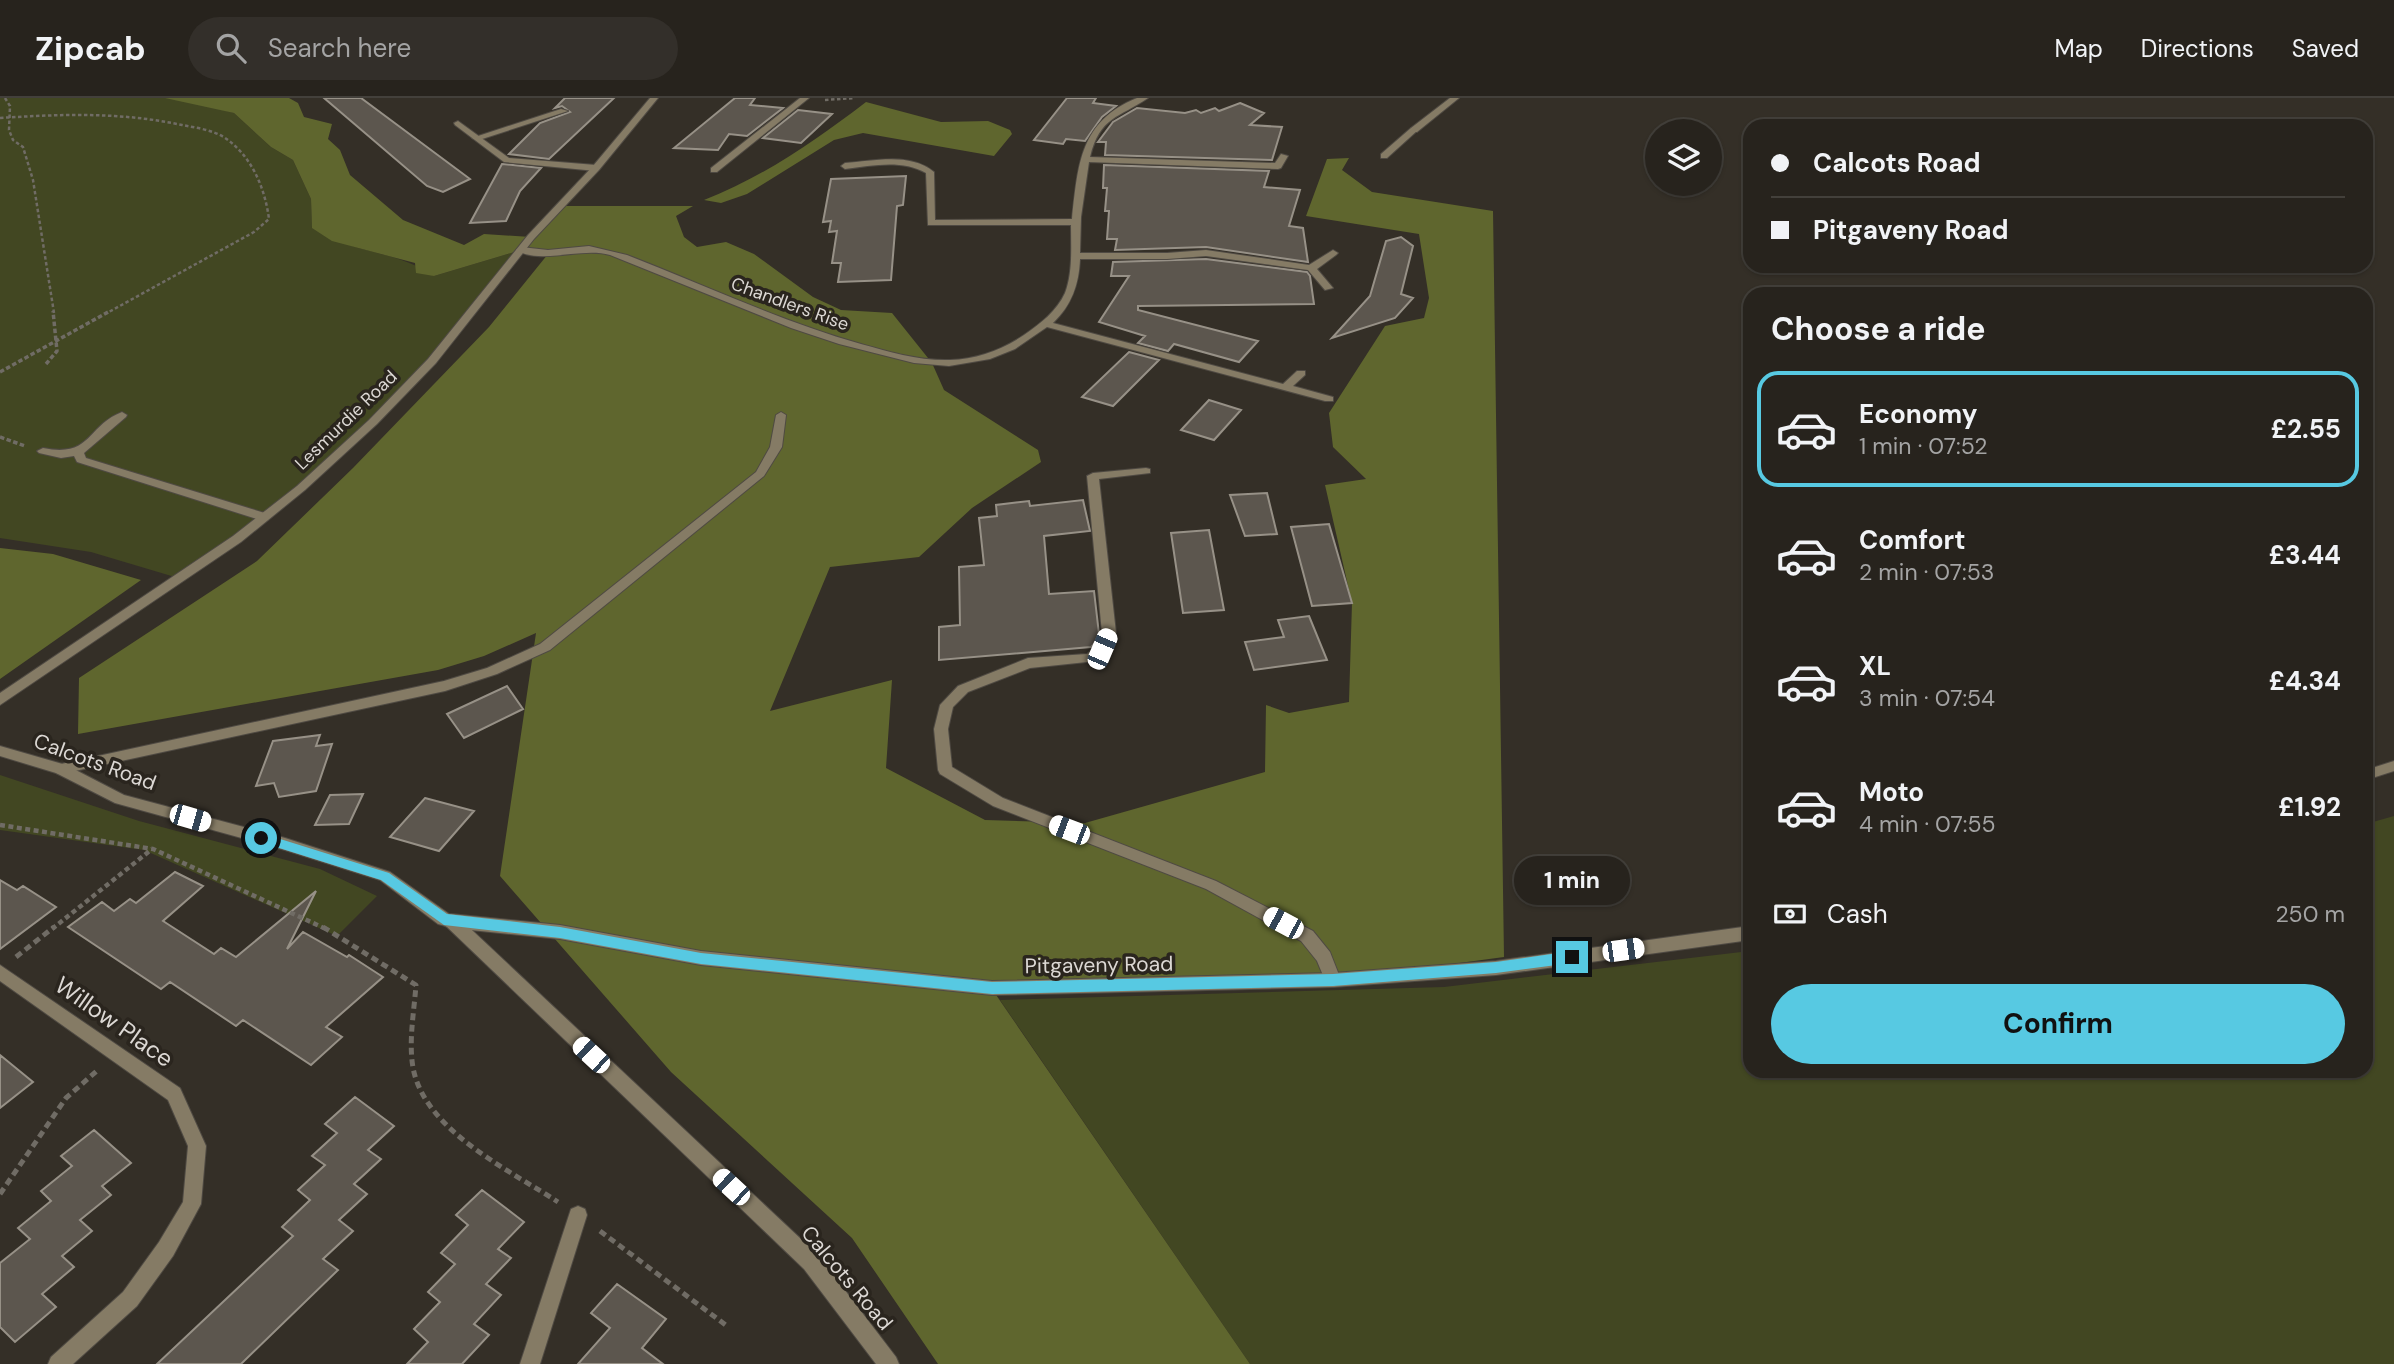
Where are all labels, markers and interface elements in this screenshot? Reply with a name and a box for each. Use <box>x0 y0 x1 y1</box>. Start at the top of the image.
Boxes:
search box <box>188 17 678 80</box>
text: Zipcab <box>35 27 146 70</box>
icon: search <box>212 29 250 67</box>
text: Search here <box>268 31 411 65</box>
text: Map <box>2055 33 2103 64</box>
text: Directions <box>2141 33 2254 64</box>
text: Saved <box>2292 33 2359 64</box>
map controls <box>1645 119 1722 196</box>
button: layers <box>1645 119 1722 196</box>
text: Calcots Road <box>1813 146 1980 180</box>
text: Pitgaveny Road <box>1813 213 2009 247</box>
street label: Chandlers Rise <box>728 272 852 336</box>
text: Choose a ride <box>1771 308 1986 350</box>
street label: Lesmurdie Road <box>290 365 402 475</box>
text: Economy <box>1859 397 1977 431</box>
icon: car <box>1775 398 1838 461</box>
text: £2.55 <box>2271 412 2341 446</box>
text: 1 min · 07:52 <box>1859 431 1988 461</box>
text: Comfort <box>1859 523 1965 557</box>
icon: car <box>1775 524 1838 587</box>
text: £3.44 <box>2269 538 2341 572</box>
text: 2 min · 07:53 <box>1859 557 1994 587</box>
car <box>1085 626 1120 672</box>
text: XL <box>1859 649 1891 683</box>
icon: car <box>1775 650 1838 713</box>
text: £4.34 <box>2269 664 2341 698</box>
text: 3 min · 07:54 <box>1859 683 1995 713</box>
street label: Calcots Road <box>30 727 160 797</box>
text: Moto <box>1859 775 1924 809</box>
icon: car <box>1775 776 1838 839</box>
text: £1.92 <box>2278 790 2341 824</box>
car <box>167 802 214 834</box>
text: 4 min · 07:55 <box>1859 809 1995 839</box>
car <box>1046 813 1093 847</box>
route start <box>245 822 277 854</box>
callout: 1 min <box>1514 856 1630 904</box>
text: 1 min <box>1544 865 1600 895</box>
icon: cash <box>1771 895 1809 933</box>
text: Cash <box>1827 897 1888 931</box>
text: 250 m <box>2275 899 2345 929</box>
car <box>1260 904 1307 942</box>
car <box>1601 937 1646 963</box>
route end <box>1556 941 1588 973</box>
street label: Pitgaveny Road <box>1024 950 1174 980</box>
street label: Willow Place <box>49 969 180 1074</box>
button: Confirm <box>1771 984 2345 1064</box>
car <box>569 1033 614 1077</box>
car <box>709 1165 754 1209</box>
street label: Calcots Road <box>795 1220 899 1336</box>

